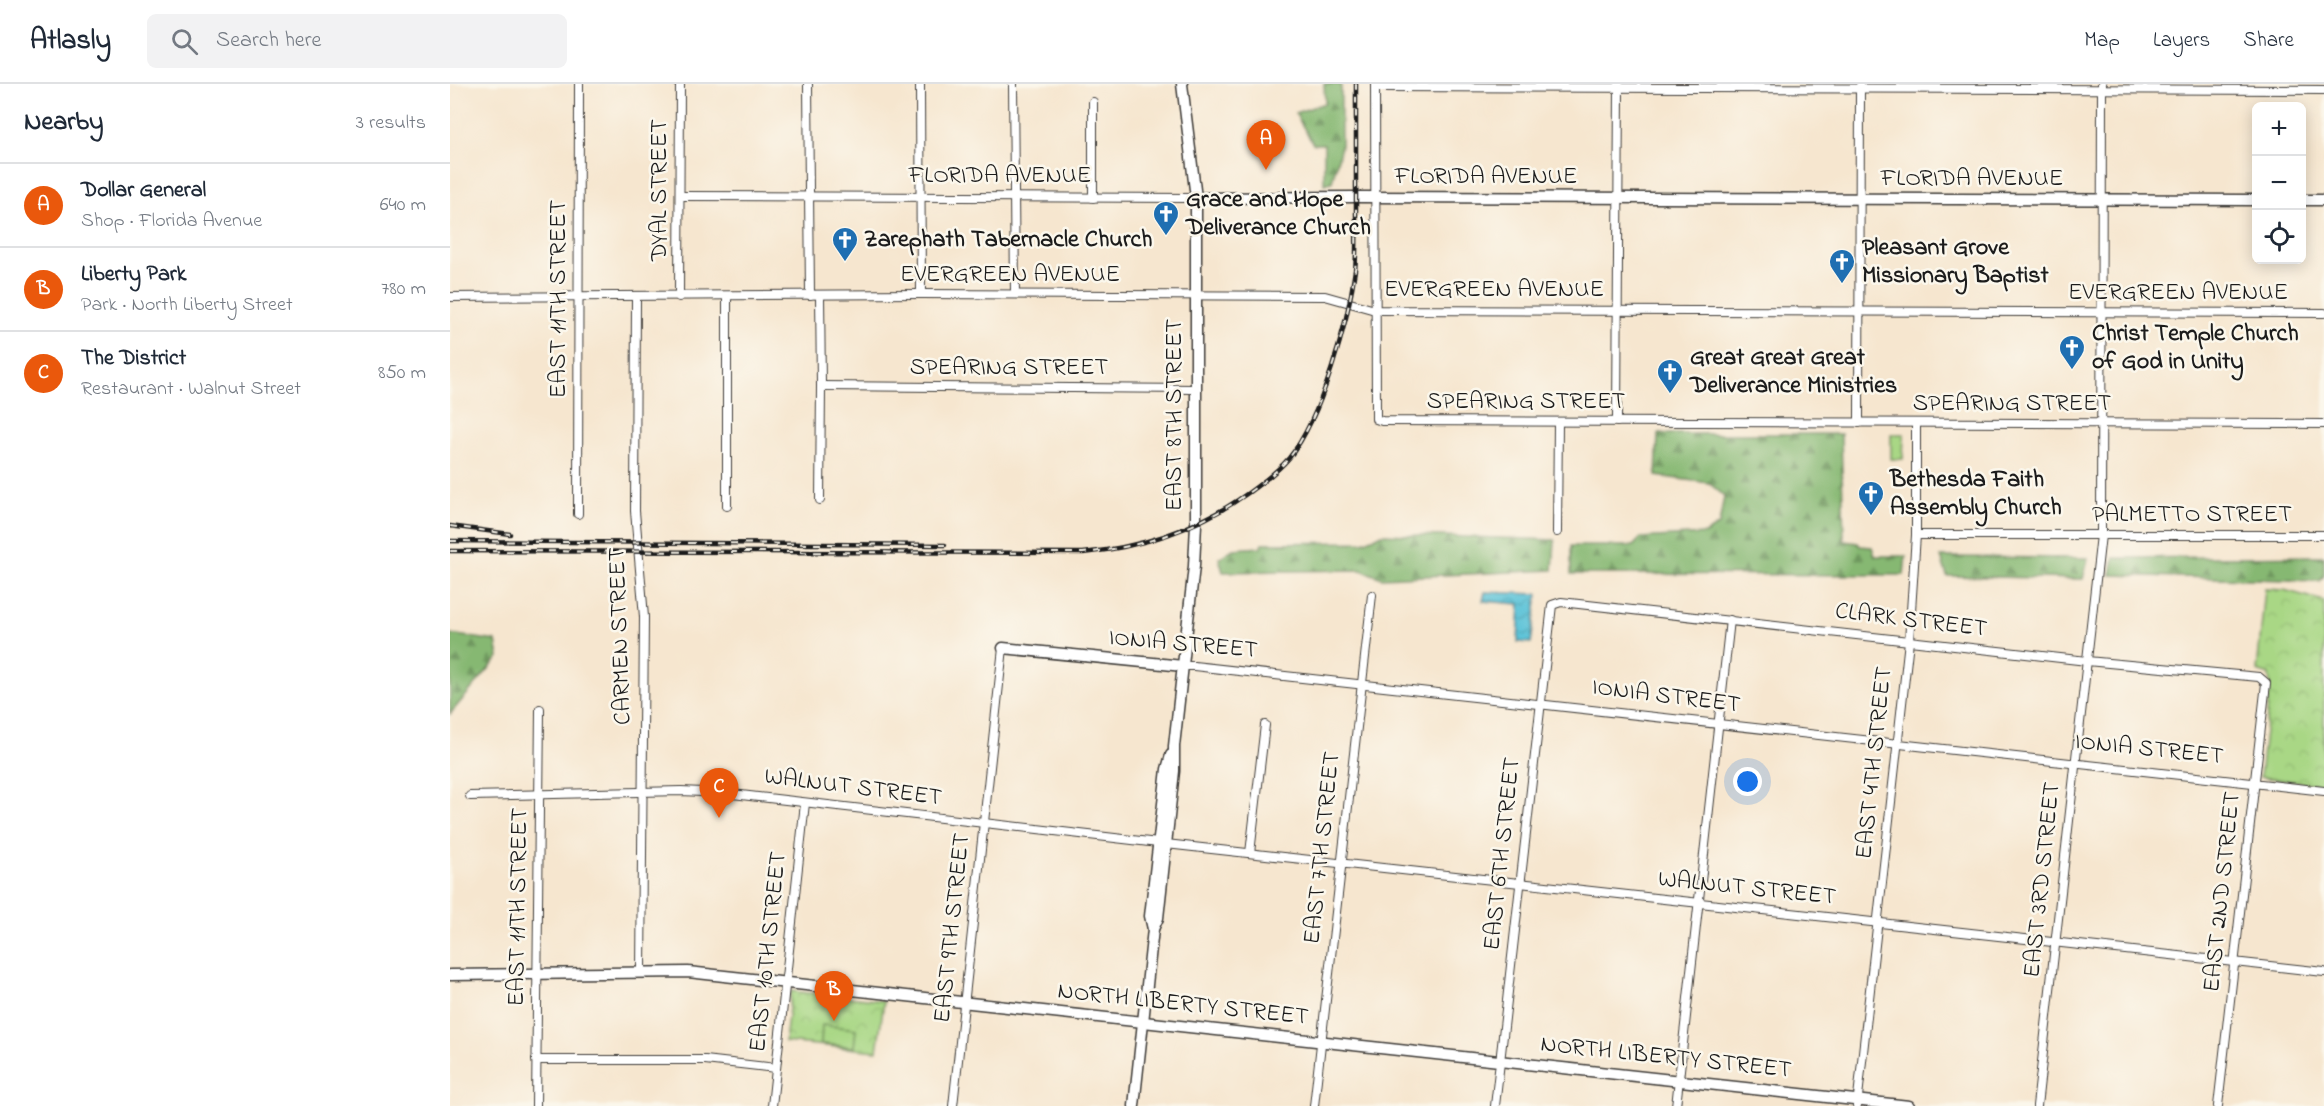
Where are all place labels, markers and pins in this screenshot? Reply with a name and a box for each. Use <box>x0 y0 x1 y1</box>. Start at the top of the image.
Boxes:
pin: A <box>1246 120 1286 170</box>
place label: Grace and Hope Deliverance Church <box>1185 183 1371 246</box>
church icon: Grace and Hope Deliverance Church <box>1151 199 1181 237</box>
place label: Zarephath Tabernacle Church <box>864 223 1152 258</box>
church icon: Zarephath Tabernacle Church <box>830 225 860 263</box>
place label: Pleasant Grove Missionary Baptist <box>1862 231 2049 295</box>
church icon: Pleasant Grove Missionary Baptist <box>1827 247 1857 285</box>
place label: Christ Temple Church of God in Unity <box>2092 317 2299 381</box>
church icon: Christ Temple Church of God in Unity <box>2057 333 2087 371</box>
place label: Great Great Great Deliverance Ministries <box>1689 341 1897 404</box>
church icon: Great Great Great Deliverance Ministries <box>1655 357 1685 395</box>
place label: Bethesda Faith Assembly Church <box>1889 463 2062 527</box>
church icon: Bethesda Faith Assembly Church <box>1856 479 1886 517</box>
pin: C <box>700 768 738 818</box>
pin: B <box>814 972 854 1021</box>

